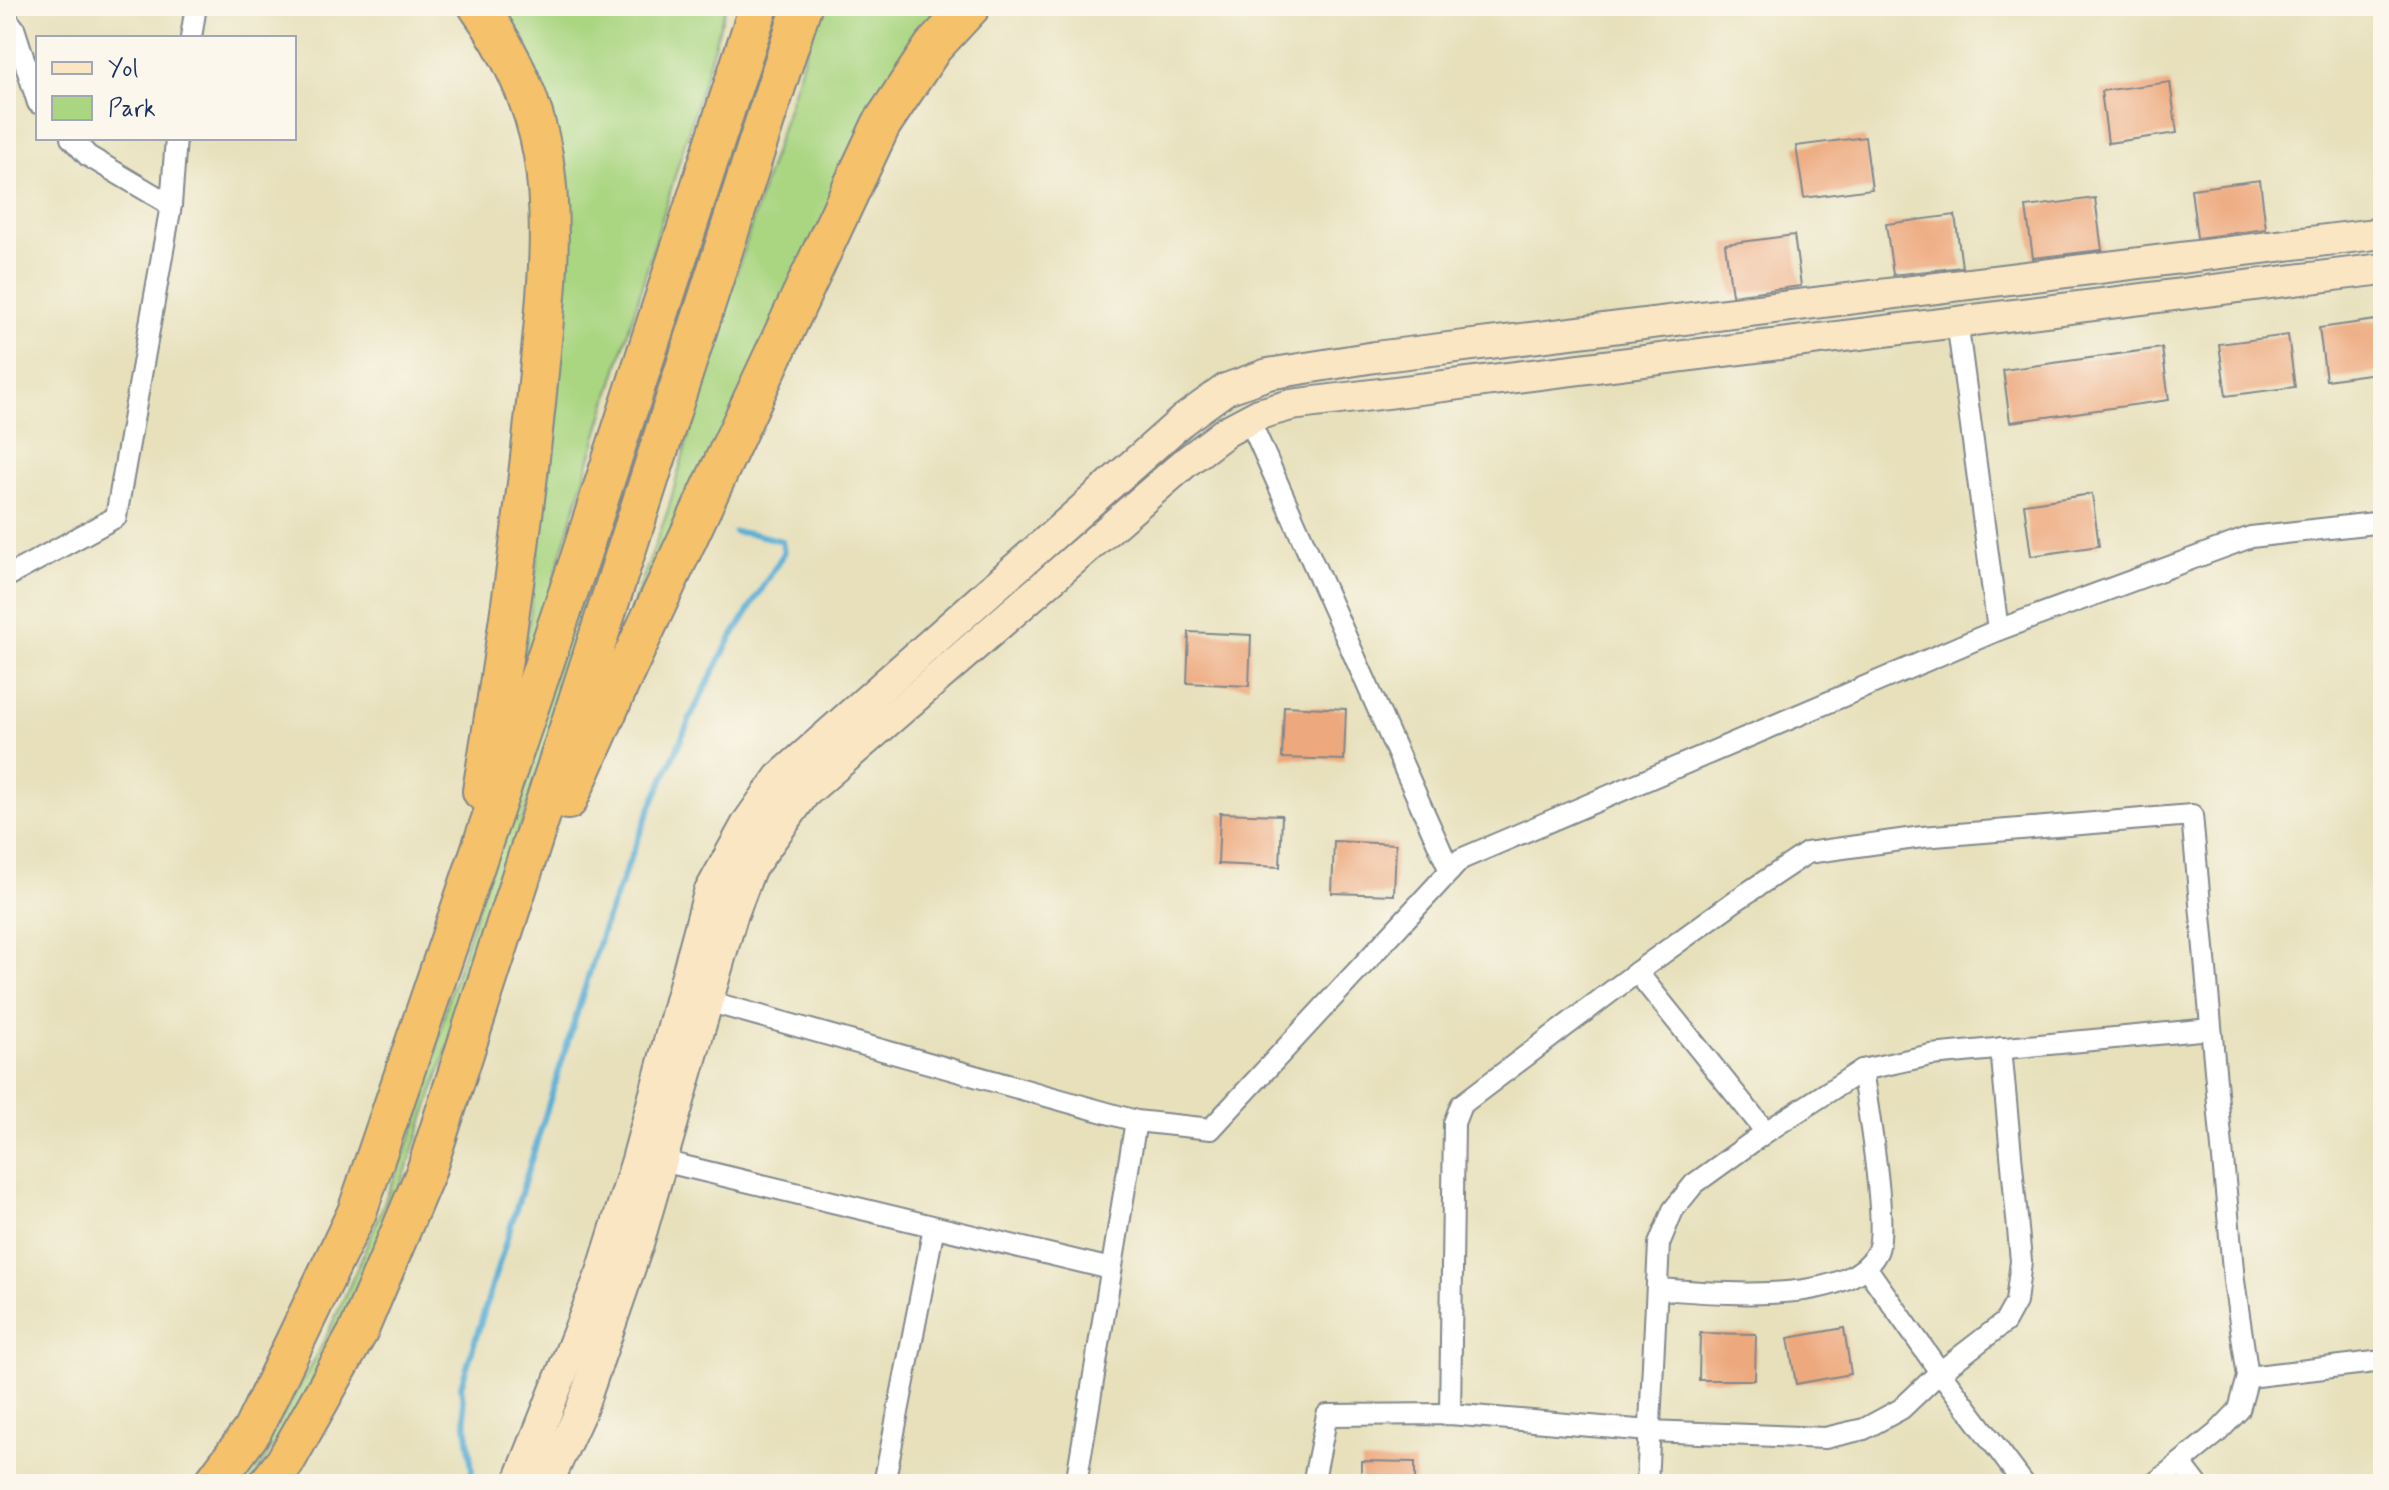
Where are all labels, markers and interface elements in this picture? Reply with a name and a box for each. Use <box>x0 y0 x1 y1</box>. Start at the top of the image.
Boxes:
legend <box>36 36 296 140</box>
text: Yol <box>108 54 138 85</box>
text: Park <box>108 94 156 125</box>

